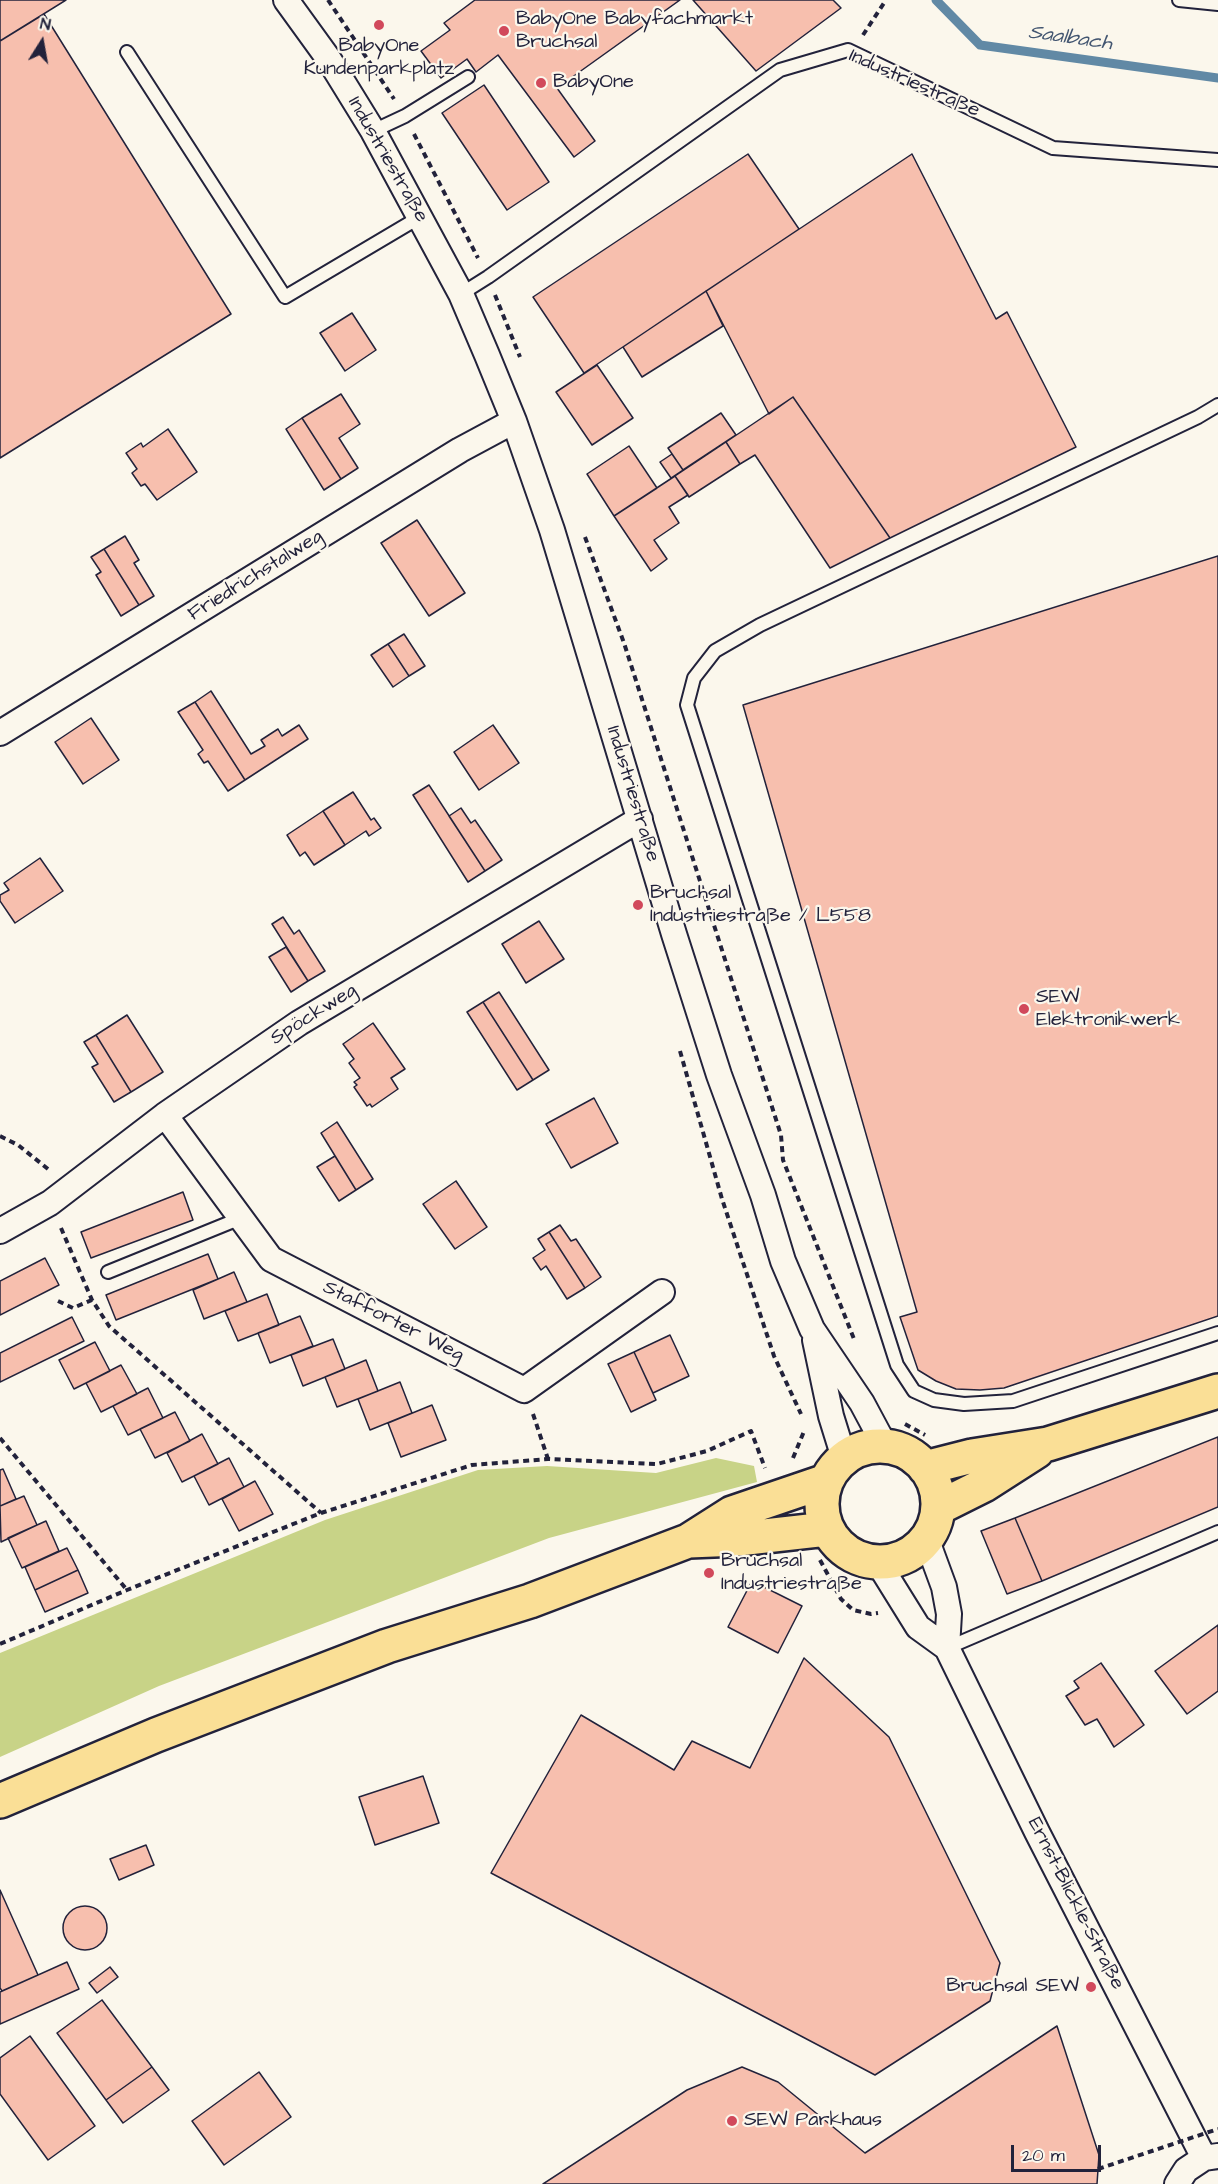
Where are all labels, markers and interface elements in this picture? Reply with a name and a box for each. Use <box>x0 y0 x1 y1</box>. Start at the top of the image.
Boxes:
place label: BabyOne Babyfachmarkt Bruchsal <box>516 8 753 55</box>
north arrow <box>12 12 72 72</box>
text: N <box>38 13 52 36</box>
marker: BabyOne Kundenparkplatz <box>372 18 386 32</box>
water label: Saalbach <box>1026 21 1114 57</box>
marker: BabyOne Babyfachmarkt Bruchsal <box>497 24 511 38</box>
place label: BabyOne Kundenparkplatz <box>304 35 454 82</box>
street label: Industriestraße <box>845 44 983 124</box>
place label: BabyOne <box>553 71 634 95</box>
marker: BabyOne <box>534 76 548 90</box>
street label: Industriestraße <box>341 93 433 227</box>
street label: Friedrichstalweg <box>184 525 328 627</box>
street label: Industriestraße <box>600 723 664 865</box>
place label: Bruchsal Industriestraße / L558 <box>650 882 871 929</box>
marker: Bruchsal Industriestraße / L558 <box>631 898 645 912</box>
street label: Spöckweg <box>266 979 362 1051</box>
place label: SEW Elektronikwerk <box>1036 986 1180 1033</box>
marker: SEW Elektronikwerk <box>1017 1002 1031 1016</box>
street label: Stafforter Weg <box>318 1276 468 1368</box>
place label: Bruchsal Industriestraße <box>721 1550 862 1597</box>
marker: Bruchsal Industriestraße <box>702 1566 716 1580</box>
street label: Ernst-Blickle-Straße <box>1021 1814 1129 1994</box>
place label: Bruchsal SEW <box>946 1975 1079 1999</box>
marker: Bruchsal SEW <box>1084 1980 1098 1994</box>
place label: SEW Parkhaus <box>744 2109 882 2133</box>
marker: SEW Parkhaus <box>725 2114 739 2128</box>
scale bar <box>1014 2133 1104 2171</box>
text: 20 m <box>1022 2143 1065 2168</box>

